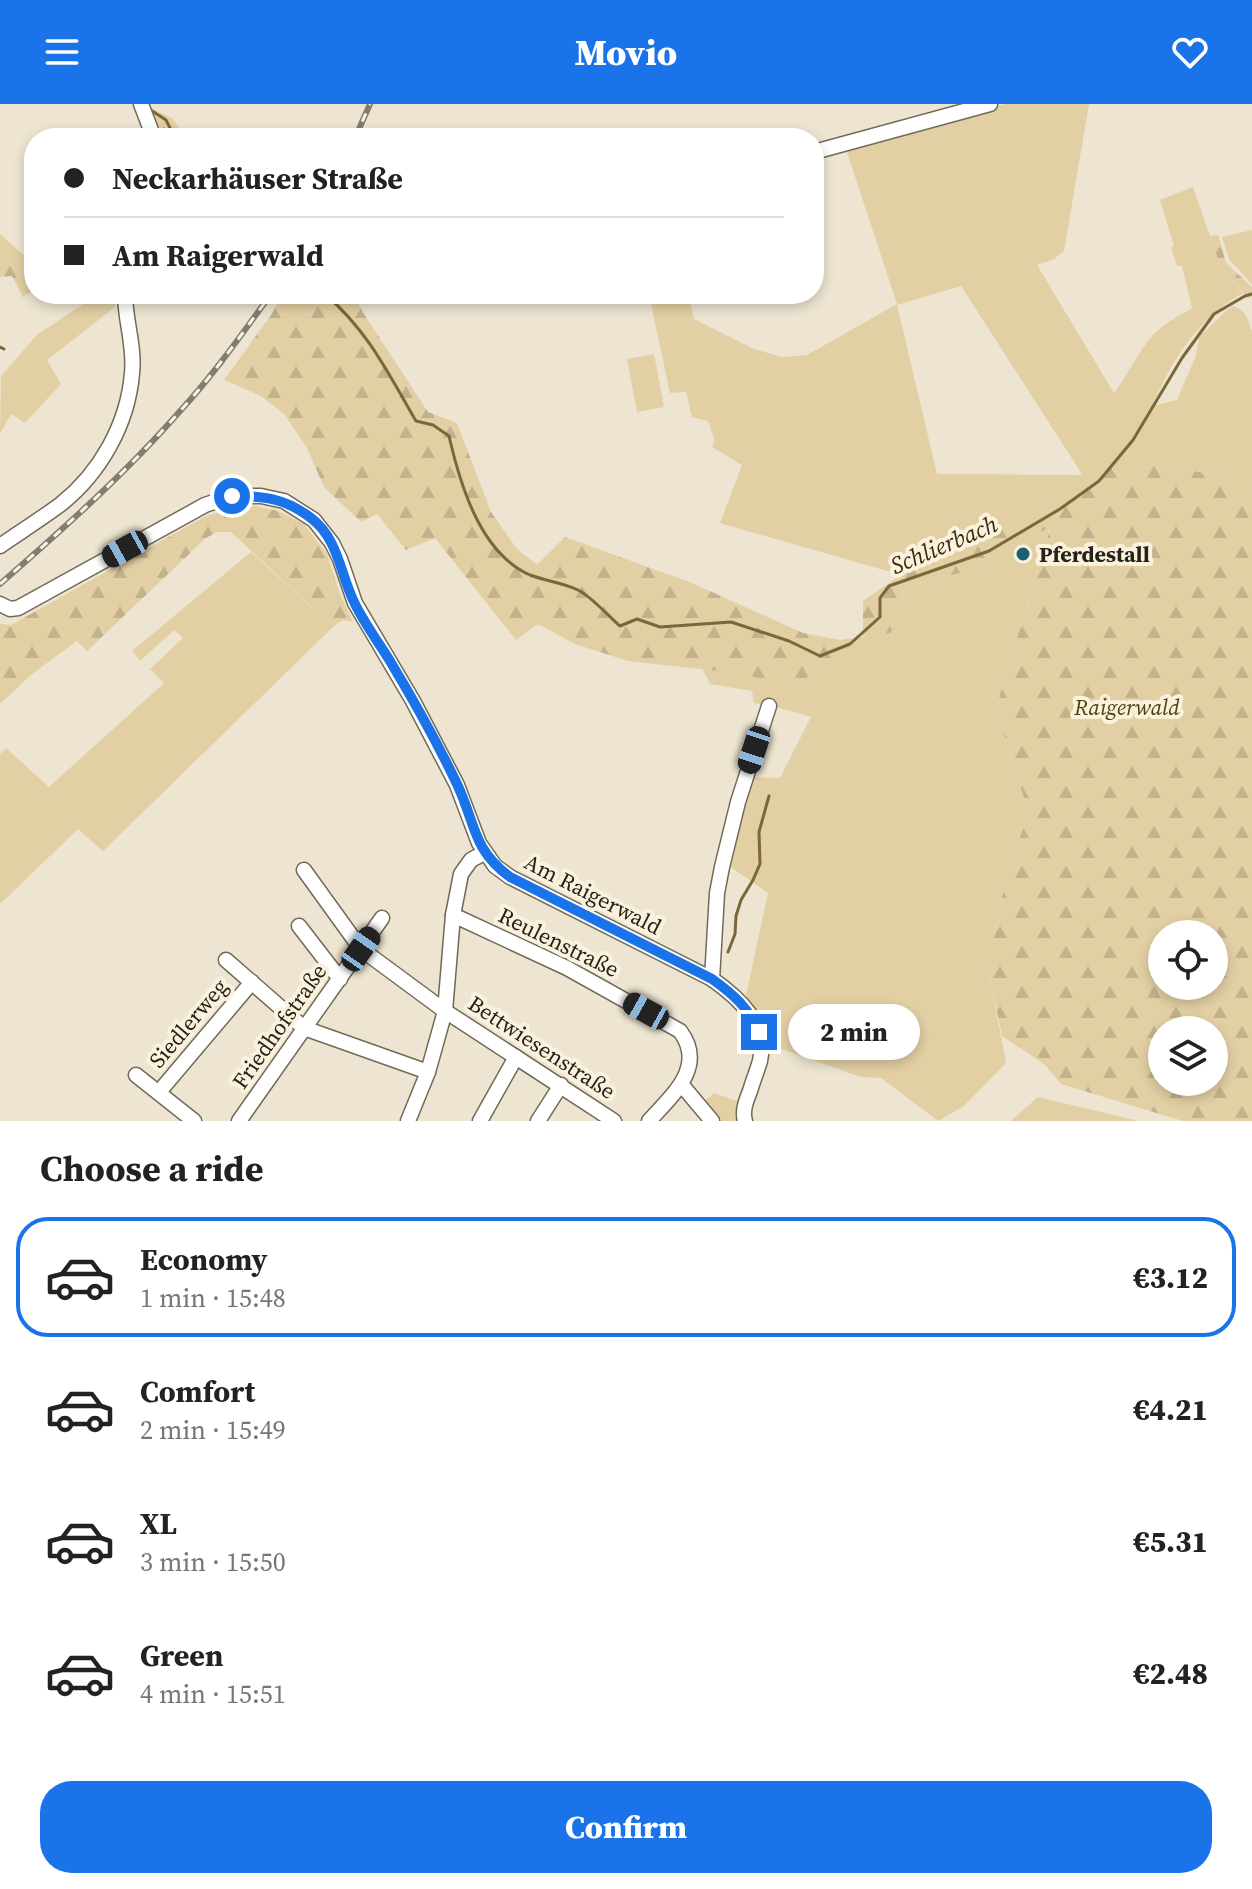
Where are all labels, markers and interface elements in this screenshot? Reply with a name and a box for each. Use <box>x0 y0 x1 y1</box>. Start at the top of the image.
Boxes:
text: Movio <box>575 28 677 77</box>
icon: menu <box>40 30 84 74</box>
icon: heart <box>1168 30 1212 74</box>
text: Neckarhäuser Straße <box>112 158 403 199</box>
text: Am Raigerwald <box>112 235 324 276</box>
route start <box>214 478 250 514</box>
water label: Schlierbach <box>885 507 1002 582</box>
car <box>98 527 152 571</box>
place label: Pferdestall <box>1039 539 1150 569</box>
marker: Pferdestall <box>1014 545 1032 563</box>
park label: Raigerwald <box>1073 692 1180 722</box>
car <box>735 723 773 777</box>
street label: Am Raigerwald <box>519 847 667 942</box>
street label: Reulenstraße <box>494 900 624 984</box>
map controls <box>1148 920 1228 1096</box>
button: locate <box>1148 920 1228 1000</box>
car <box>337 922 385 976</box>
street label: Friedhofstraße <box>225 958 333 1094</box>
street label: Siedlerweg <box>142 972 234 1074</box>
street label: Bettwiesenstraße <box>463 988 621 1106</box>
car <box>619 989 673 1033</box>
callout: 2 min <box>787 1004 919 1060</box>
route end <box>741 1014 777 1050</box>
text: 2 min <box>820 1014 888 1050</box>
button: layers <box>1148 1016 1228 1096</box>
text: Choose a ride <box>40 1144 263 1193</box>
text: Economy <box>140 1239 268 1280</box>
icon: car <box>44 1241 116 1313</box>
text: €3.12 <box>1133 1257 1208 1298</box>
text: 1 min · 15:48 <box>140 1280 286 1316</box>
text: Comfort <box>140 1371 255 1412</box>
icon: car <box>44 1373 116 1445</box>
text: €4.21 <box>1133 1389 1208 1430</box>
text: 2 min · 15:49 <box>140 1412 286 1448</box>
text: XL <box>140 1503 177 1544</box>
icon: car <box>44 1505 116 1577</box>
text: €5.31 <box>1133 1521 1208 1562</box>
text: 3 min · 15:50 <box>140 1544 286 1580</box>
text: Green <box>140 1635 223 1676</box>
icon: car <box>44 1637 116 1709</box>
text: €2.48 <box>1133 1653 1208 1694</box>
text: 4 min · 15:51 <box>140 1676 286 1712</box>
button: Confirm <box>40 1781 1212 1873</box>

